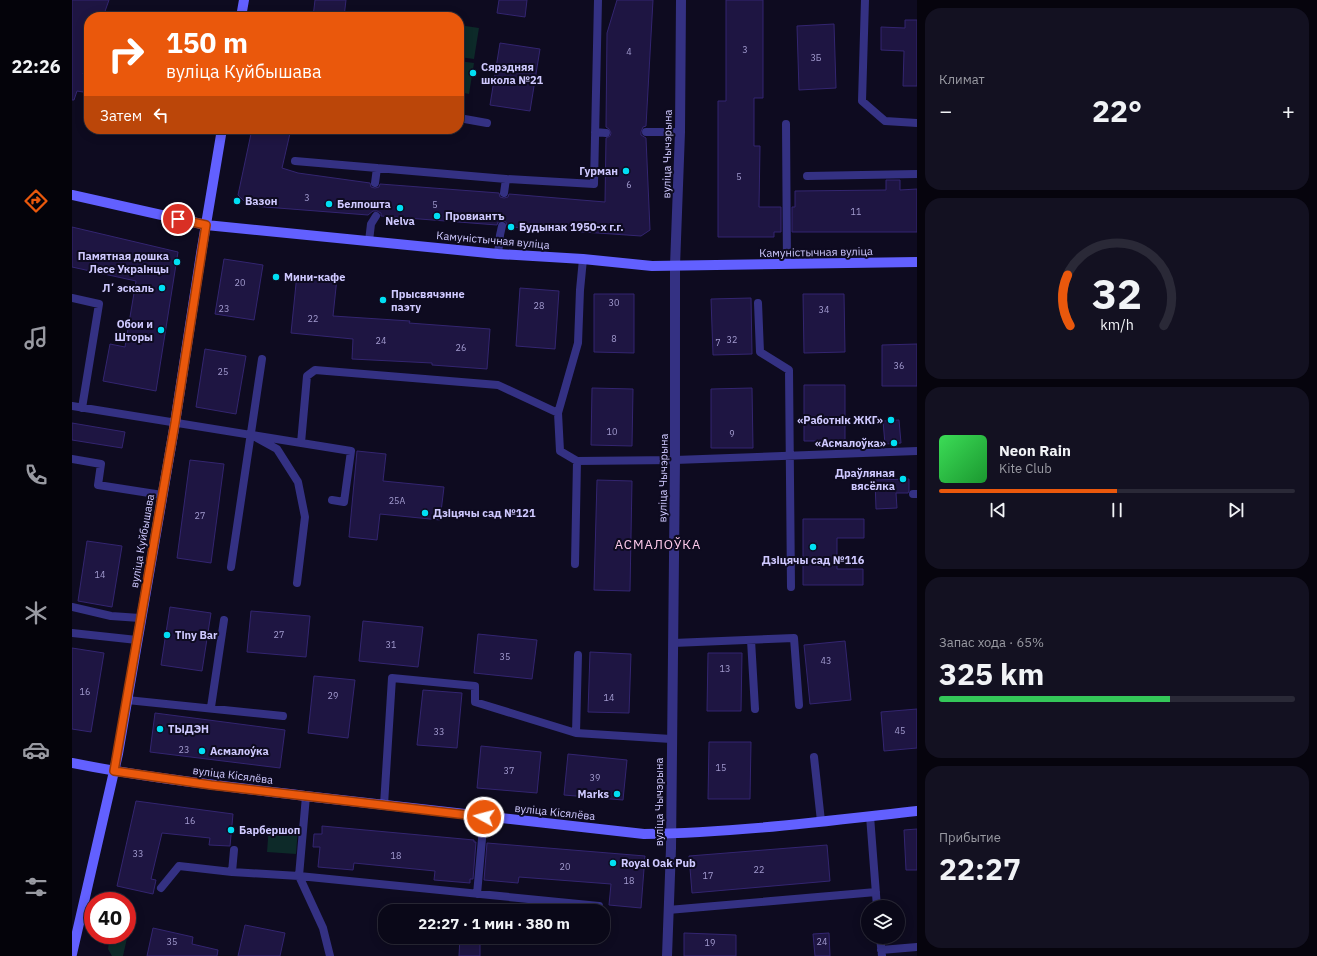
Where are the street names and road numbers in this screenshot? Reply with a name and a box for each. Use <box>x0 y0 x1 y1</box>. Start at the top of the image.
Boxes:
street label: вуліца Чычэрына <box>659 109 675 198</box>
street label: Камуністычная вуліца <box>436 228 550 252</box>
street label: Камуністычная вуліца <box>759 244 873 260</box>
street label: вуліца Чычэрына <box>655 433 671 522</box>
street label: вуліца Куйбышава <box>127 493 157 589</box>
street label: вуліца Чычэрына <box>652 758 666 846</box>
street label: вуліца Кісялёва <box>192 763 274 787</box>
street label: вуліца Кісялёва <box>514 801 596 823</box>

